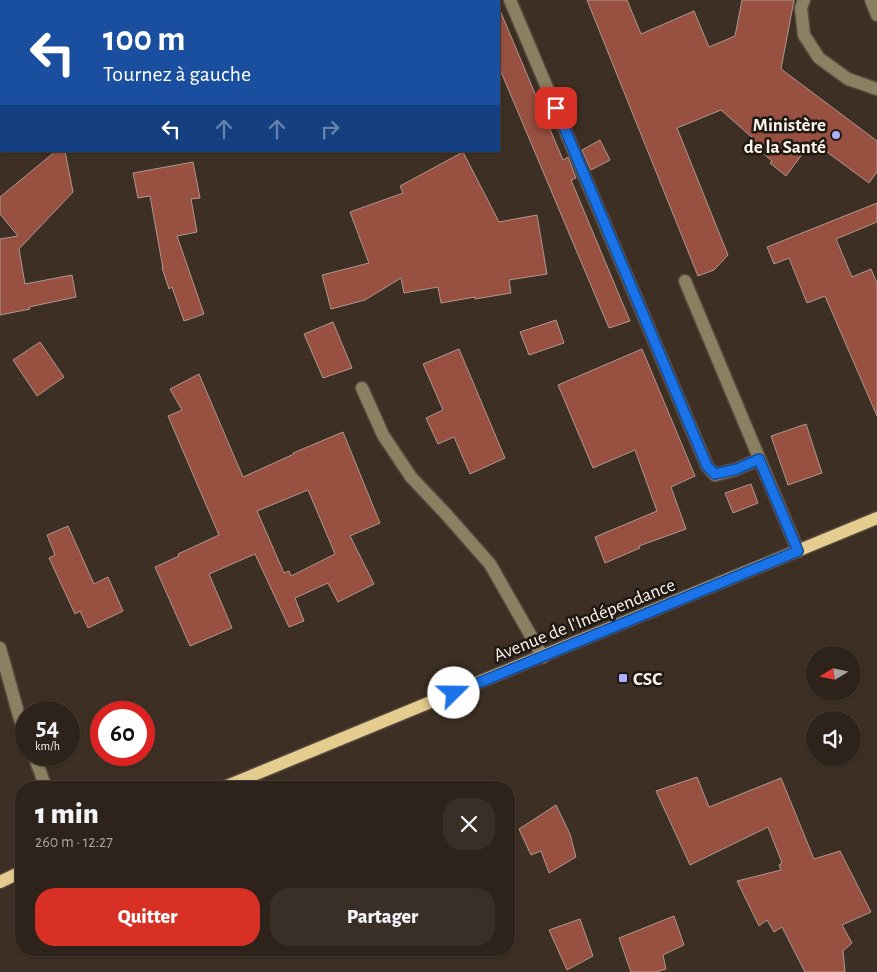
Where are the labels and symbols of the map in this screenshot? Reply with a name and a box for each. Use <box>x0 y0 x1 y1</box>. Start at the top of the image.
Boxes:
pin <box>535 87 577 129</box>
place label: Ministère de la Santé <box>744 116 826 157</box>
marker: Ministère de la Santé <box>830 129 842 141</box>
street label: Avenue de l'Indépendance <box>491 575 678 666</box>
north arrow <box>806 646 861 701</box>
position arrow <box>427 666 479 718</box>
place label: CSC <box>633 670 662 689</box>
marker: CSC <box>617 672 629 684</box>
speed limit sign: 60 <box>90 701 155 766</box>

